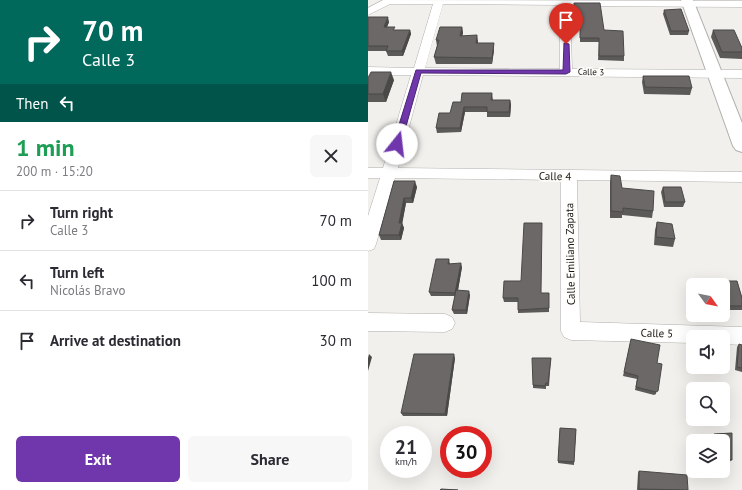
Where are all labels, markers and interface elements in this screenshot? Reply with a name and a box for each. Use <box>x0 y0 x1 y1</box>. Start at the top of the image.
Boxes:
pin <box>549 3 583 44</box>
icon: arrive <box>555 9 577 31</box>
text: 70 m <box>82 12 143 49</box>
icon: right <box>16 16 68 68</box>
text: Calle 3 <box>82 48 135 71</box>
street label: Calle 3 <box>578 66 604 77</box>
icon: left <box>56 92 78 114</box>
text: Then <box>16 94 48 113</box>
position arrow <box>376 123 418 165</box>
text: 1 min <box>16 132 75 163</box>
button: close <box>310 135 352 177</box>
text: 200 m · 15:20 <box>16 163 93 180</box>
street label: Calle 4 <box>539 169 571 183</box>
text: Turn right <box>50 203 113 222</box>
street label: Calle Emiliano Zapata <box>562 203 578 305</box>
icon: right <box>16 210 38 232</box>
text: 70 m <box>319 211 352 230</box>
text: Calle 3 <box>50 222 88 239</box>
text: Turn left <box>50 263 104 282</box>
icon: left <box>16 270 38 292</box>
text: 100 m <box>311 271 352 290</box>
north arrow <box>686 278 730 322</box>
map controls <box>686 278 730 478</box>
text: Nicolás Bravo <box>50 282 126 299</box>
street label: Calle 5 <box>641 325 673 341</box>
icon: arrive <box>16 330 38 352</box>
button: sound <box>686 330 730 374</box>
text: Arrive at destination <box>50 331 181 350</box>
text: 30 m <box>319 331 352 350</box>
button: search <box>686 382 730 426</box>
speed limit sign: 30 <box>440 426 492 478</box>
text: 21 <box>395 434 417 460</box>
button: layers <box>686 434 730 478</box>
button: Exit <box>16 436 180 482</box>
button: Share <box>188 436 352 482</box>
text: km/h <box>395 455 417 468</box>

